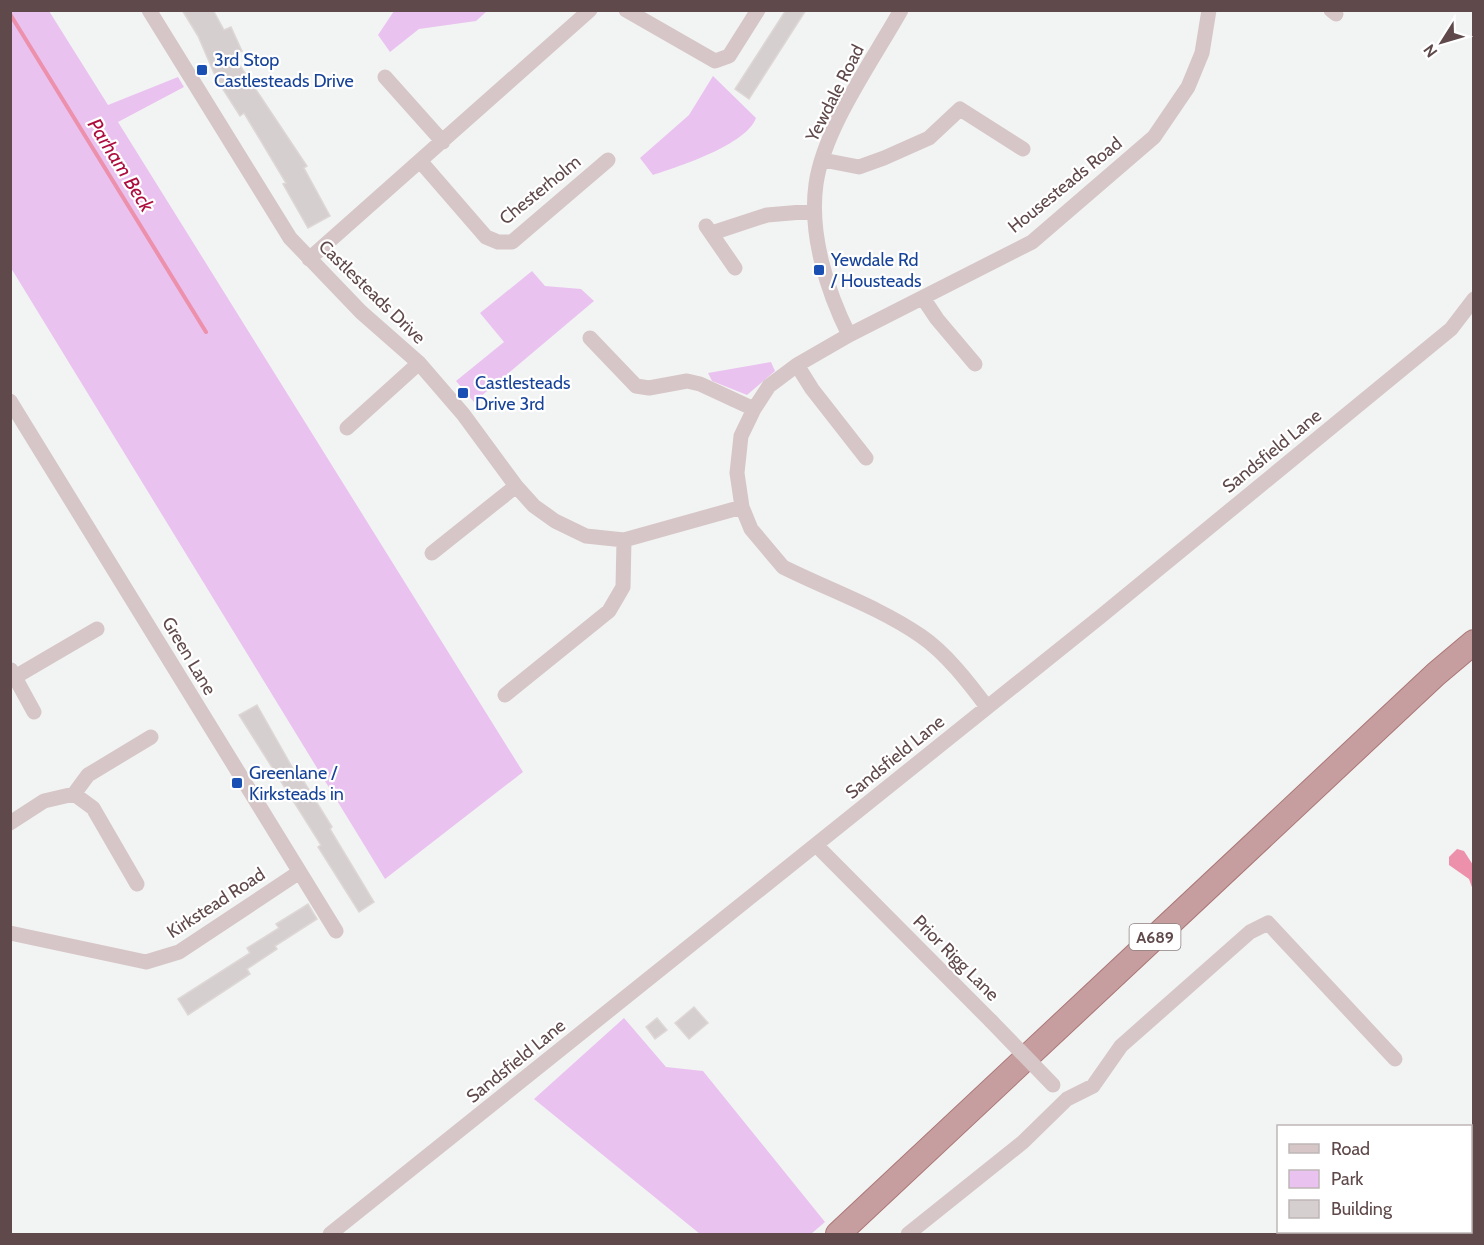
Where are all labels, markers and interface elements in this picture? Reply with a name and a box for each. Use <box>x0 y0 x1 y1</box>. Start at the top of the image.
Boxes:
north arrow <box>1412 12 1472 72</box>
text: N <box>1419 40 1441 61</box>
street label: Yewdale Road <box>801 41 869 146</box>
place label: 3rd Stop Castlesteads Drive <box>214 49 354 92</box>
marker: 3rd Stop Castlesteads Drive <box>195 63 209 77</box>
water label: Parham Beck <box>83 114 160 217</box>
street label: Housesteads Road <box>1004 132 1126 238</box>
street label: Chesterholm <box>495 151 585 229</box>
street label: Castlesteads Drive <box>314 236 430 348</box>
place label: Yewdale Rd / Housteads <box>830 249 921 292</box>
marker: Yewdale Rd / Housteads <box>812 263 826 277</box>
place label: Castlesteads Drive 3rd <box>475 372 570 415</box>
marker: Castlesteads Drive 3rd <box>456 386 470 400</box>
street label: Sandsfield Lane <box>1218 404 1326 498</box>
street label: Green Lane <box>157 613 221 699</box>
street label: Sandsfield Lane <box>841 710 949 804</box>
place label: Greenlane / Kirksteads in <box>249 762 344 805</box>
marker: Greenlane / Kirksteads in <box>230 776 244 790</box>
street label: Kirkstead Road <box>163 863 269 943</box>
street label: Prior Rigg Lane <box>908 910 1004 1006</box>
road number: A689 <box>1130 924 1180 950</box>
street label: Sandsfield Lane <box>462 1014 570 1108</box>
legend <box>1277 1125 1472 1233</box>
text: Road <box>1331 1138 1370 1160</box>
text: Park <box>1331 1168 1364 1190</box>
text: Building <box>1331 1198 1393 1220</box>

